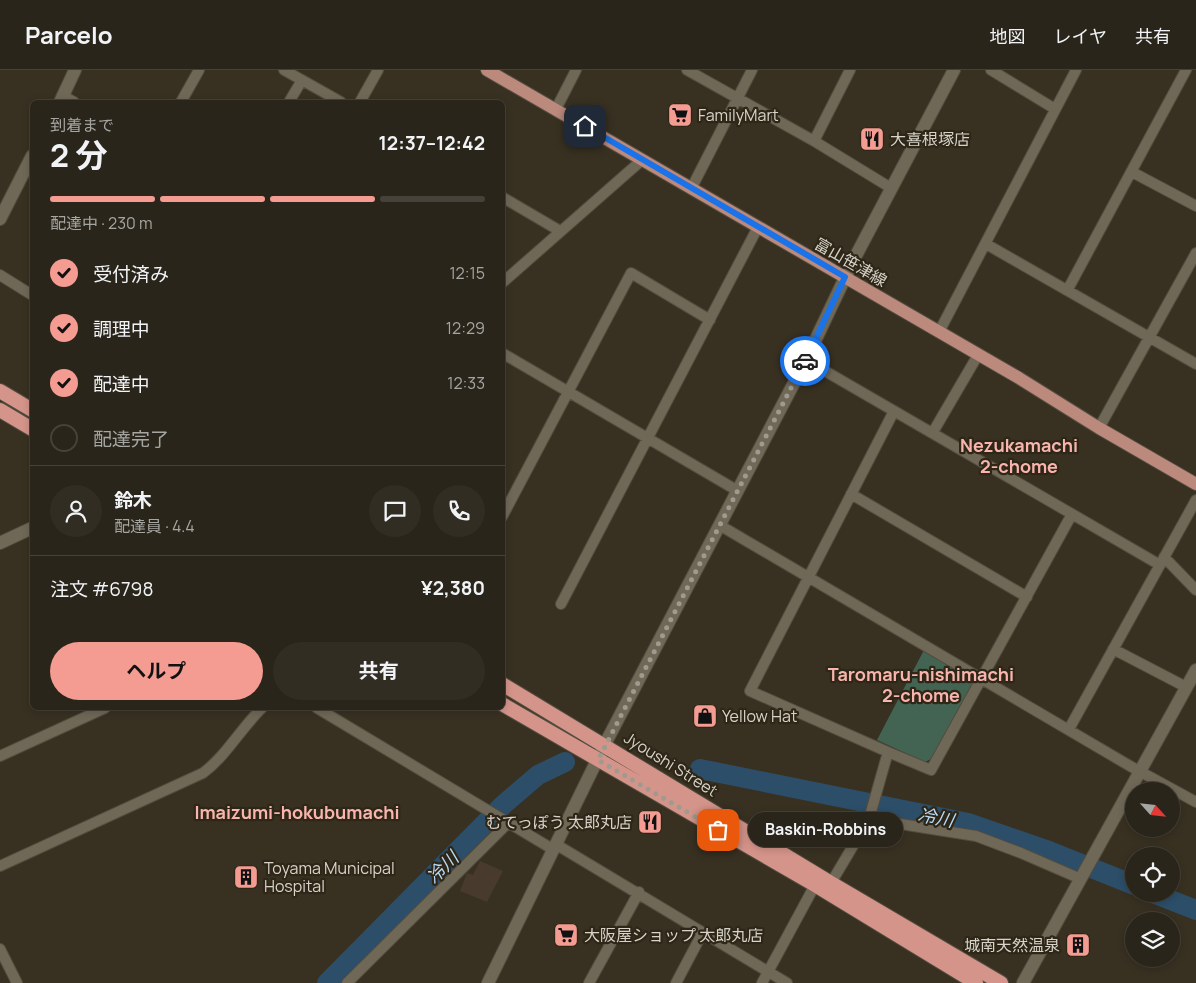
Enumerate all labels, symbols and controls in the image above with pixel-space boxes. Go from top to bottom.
text: Parcelo [25,18,113,51]
text: 地図 [990,24,1026,48]
text: レイヤ [1054,24,1107,48]
text: 共有 [1135,24,1171,48]
supermarket icon: FamilyMart [667,102,693,128]
place label: FamilyMart [698,104,779,126]
pin [564,105,606,147]
icon: home [571,112,599,140]
text: 到着まで [50,114,114,136]
restaurant icon: 大喜根塚店 [859,126,885,152]
place label: 大喜根塚店 [890,128,970,150]
text: 12:37–12:42 [379,130,485,156]
text: 2 分 [50,133,107,177]
text: 配達中 · 230 m [50,212,153,234]
street label: 富山笹津線 [811,232,891,292]
icon: check [50,259,78,287]
text: 受付済み [93,261,169,287]
text: 12:15 [449,262,485,284]
icon: check [50,314,78,342]
text: 調理中 [93,316,150,342]
text: 12:29 [446,317,485,339]
courier [780,336,830,386]
icon: car [791,347,819,375]
icon: check [50,369,78,397]
text: 配達中 [93,371,150,397]
text: 12:33 [447,372,485,394]
text: 配達完了 [93,426,169,452]
district label: Nezukamachi 2-chome [960,433,1078,478]
button: person [50,485,102,537]
button: chat [369,485,421,537]
button: phone [433,485,485,537]
text: 鈴木 [114,487,152,513]
text: 配達員 · 4.4 [114,515,195,537]
text: ¥2,380 [421,575,485,601]
text: 注文 #6798 [50,576,153,602]
button: ヘルプ [50,642,263,700]
button: 共有 [273,642,485,700]
district label: Taromaru-nishimachi 2-chome [828,662,1014,707]
shop icon: Yellow Hat [692,703,718,729]
place label: Yellow Hat [722,705,797,727]
street label: Jyoushi Street [620,726,722,802]
north arrow [1125,782,1180,838]
map controls [1125,782,1180,967]
district label: Imaizumi-hokubumachi [194,800,400,824]
water label: 冷川 [916,802,958,833]
restaurant icon: むてっぽう 太郎丸店 [637,809,663,835]
pin [697,809,739,851]
place label: むてっぽう 太郎丸店 [486,811,632,833]
callout: Baskin-Robbins [748,812,903,848]
icon: bag [704,816,732,844]
text: Baskin-Robbins [765,818,886,840]
water label: 冷川 [421,844,465,888]
button: locate [1125,847,1180,902]
place label: Toyama Municipal Hospital [264,857,395,897]
building icon: Toyama Municipal Hospital [233,864,259,890]
button: layers [1125,912,1180,967]
supermarket icon: 大阪屋ショップ 太郎丸店 [553,922,579,948]
place label: 大阪屋ショップ 太郎丸店 [584,924,763,946]
building icon: 城南天然温泉 [1065,932,1091,958]
place label: 城南天然温泉 [964,934,1060,956]

